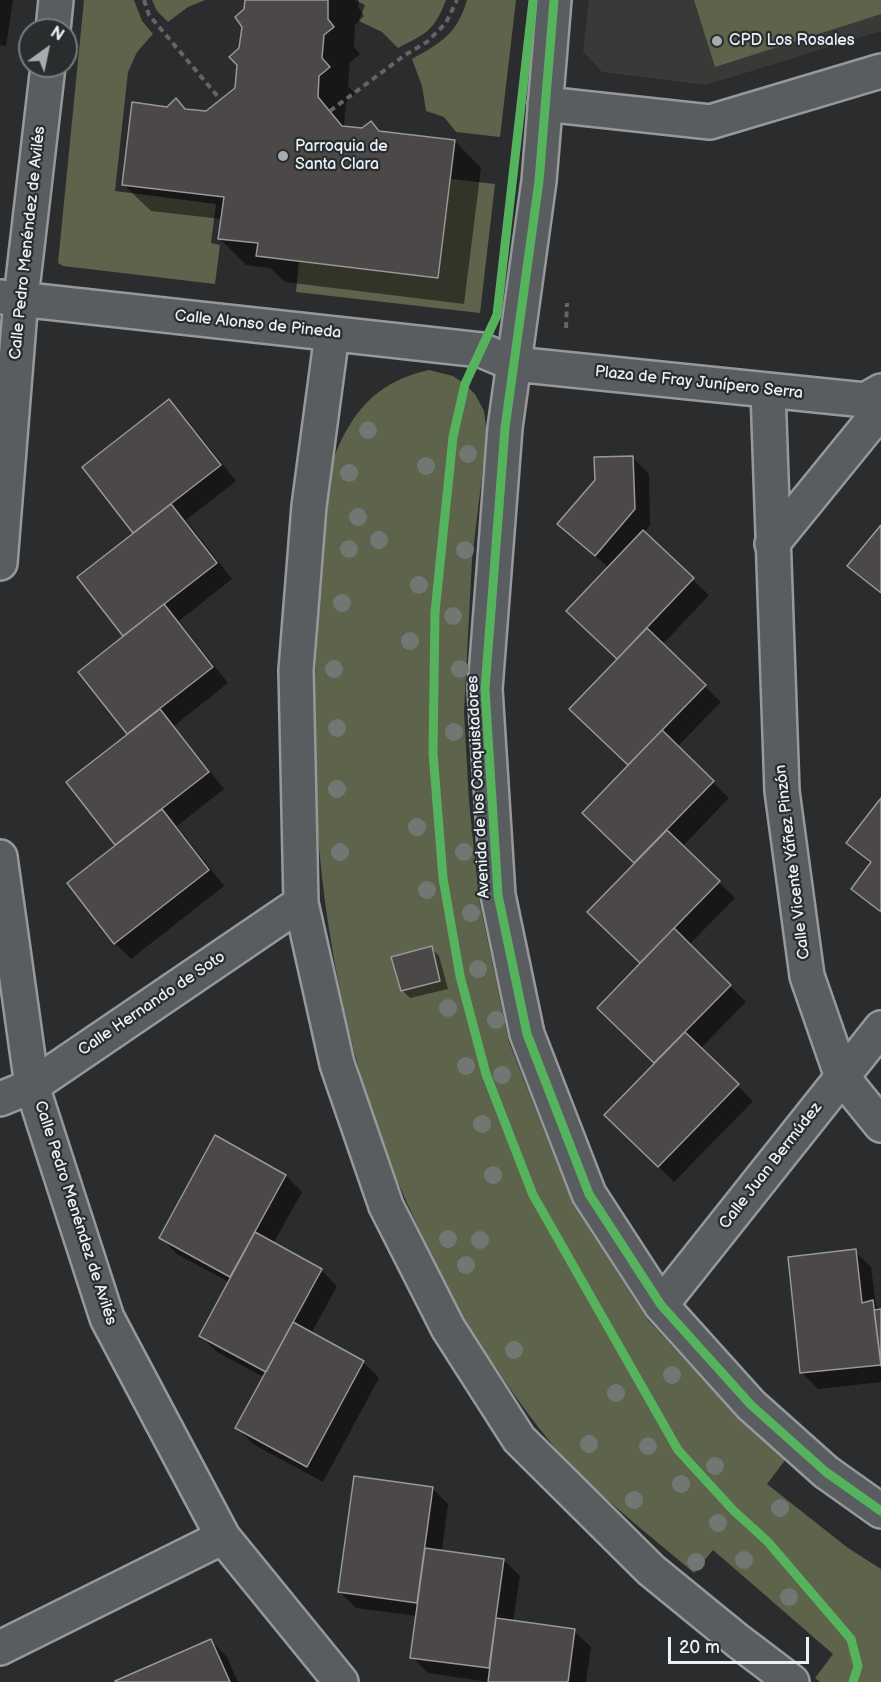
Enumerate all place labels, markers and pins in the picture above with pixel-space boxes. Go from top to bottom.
place label: CPD Los Rosales [729,31,855,51]
marker: CPD Los Rosales [710,34,724,48]
place label: Parroquia de Santa Clara [295,137,388,175]
marker: Parroquia de Santa Clara [276,149,290,163]

